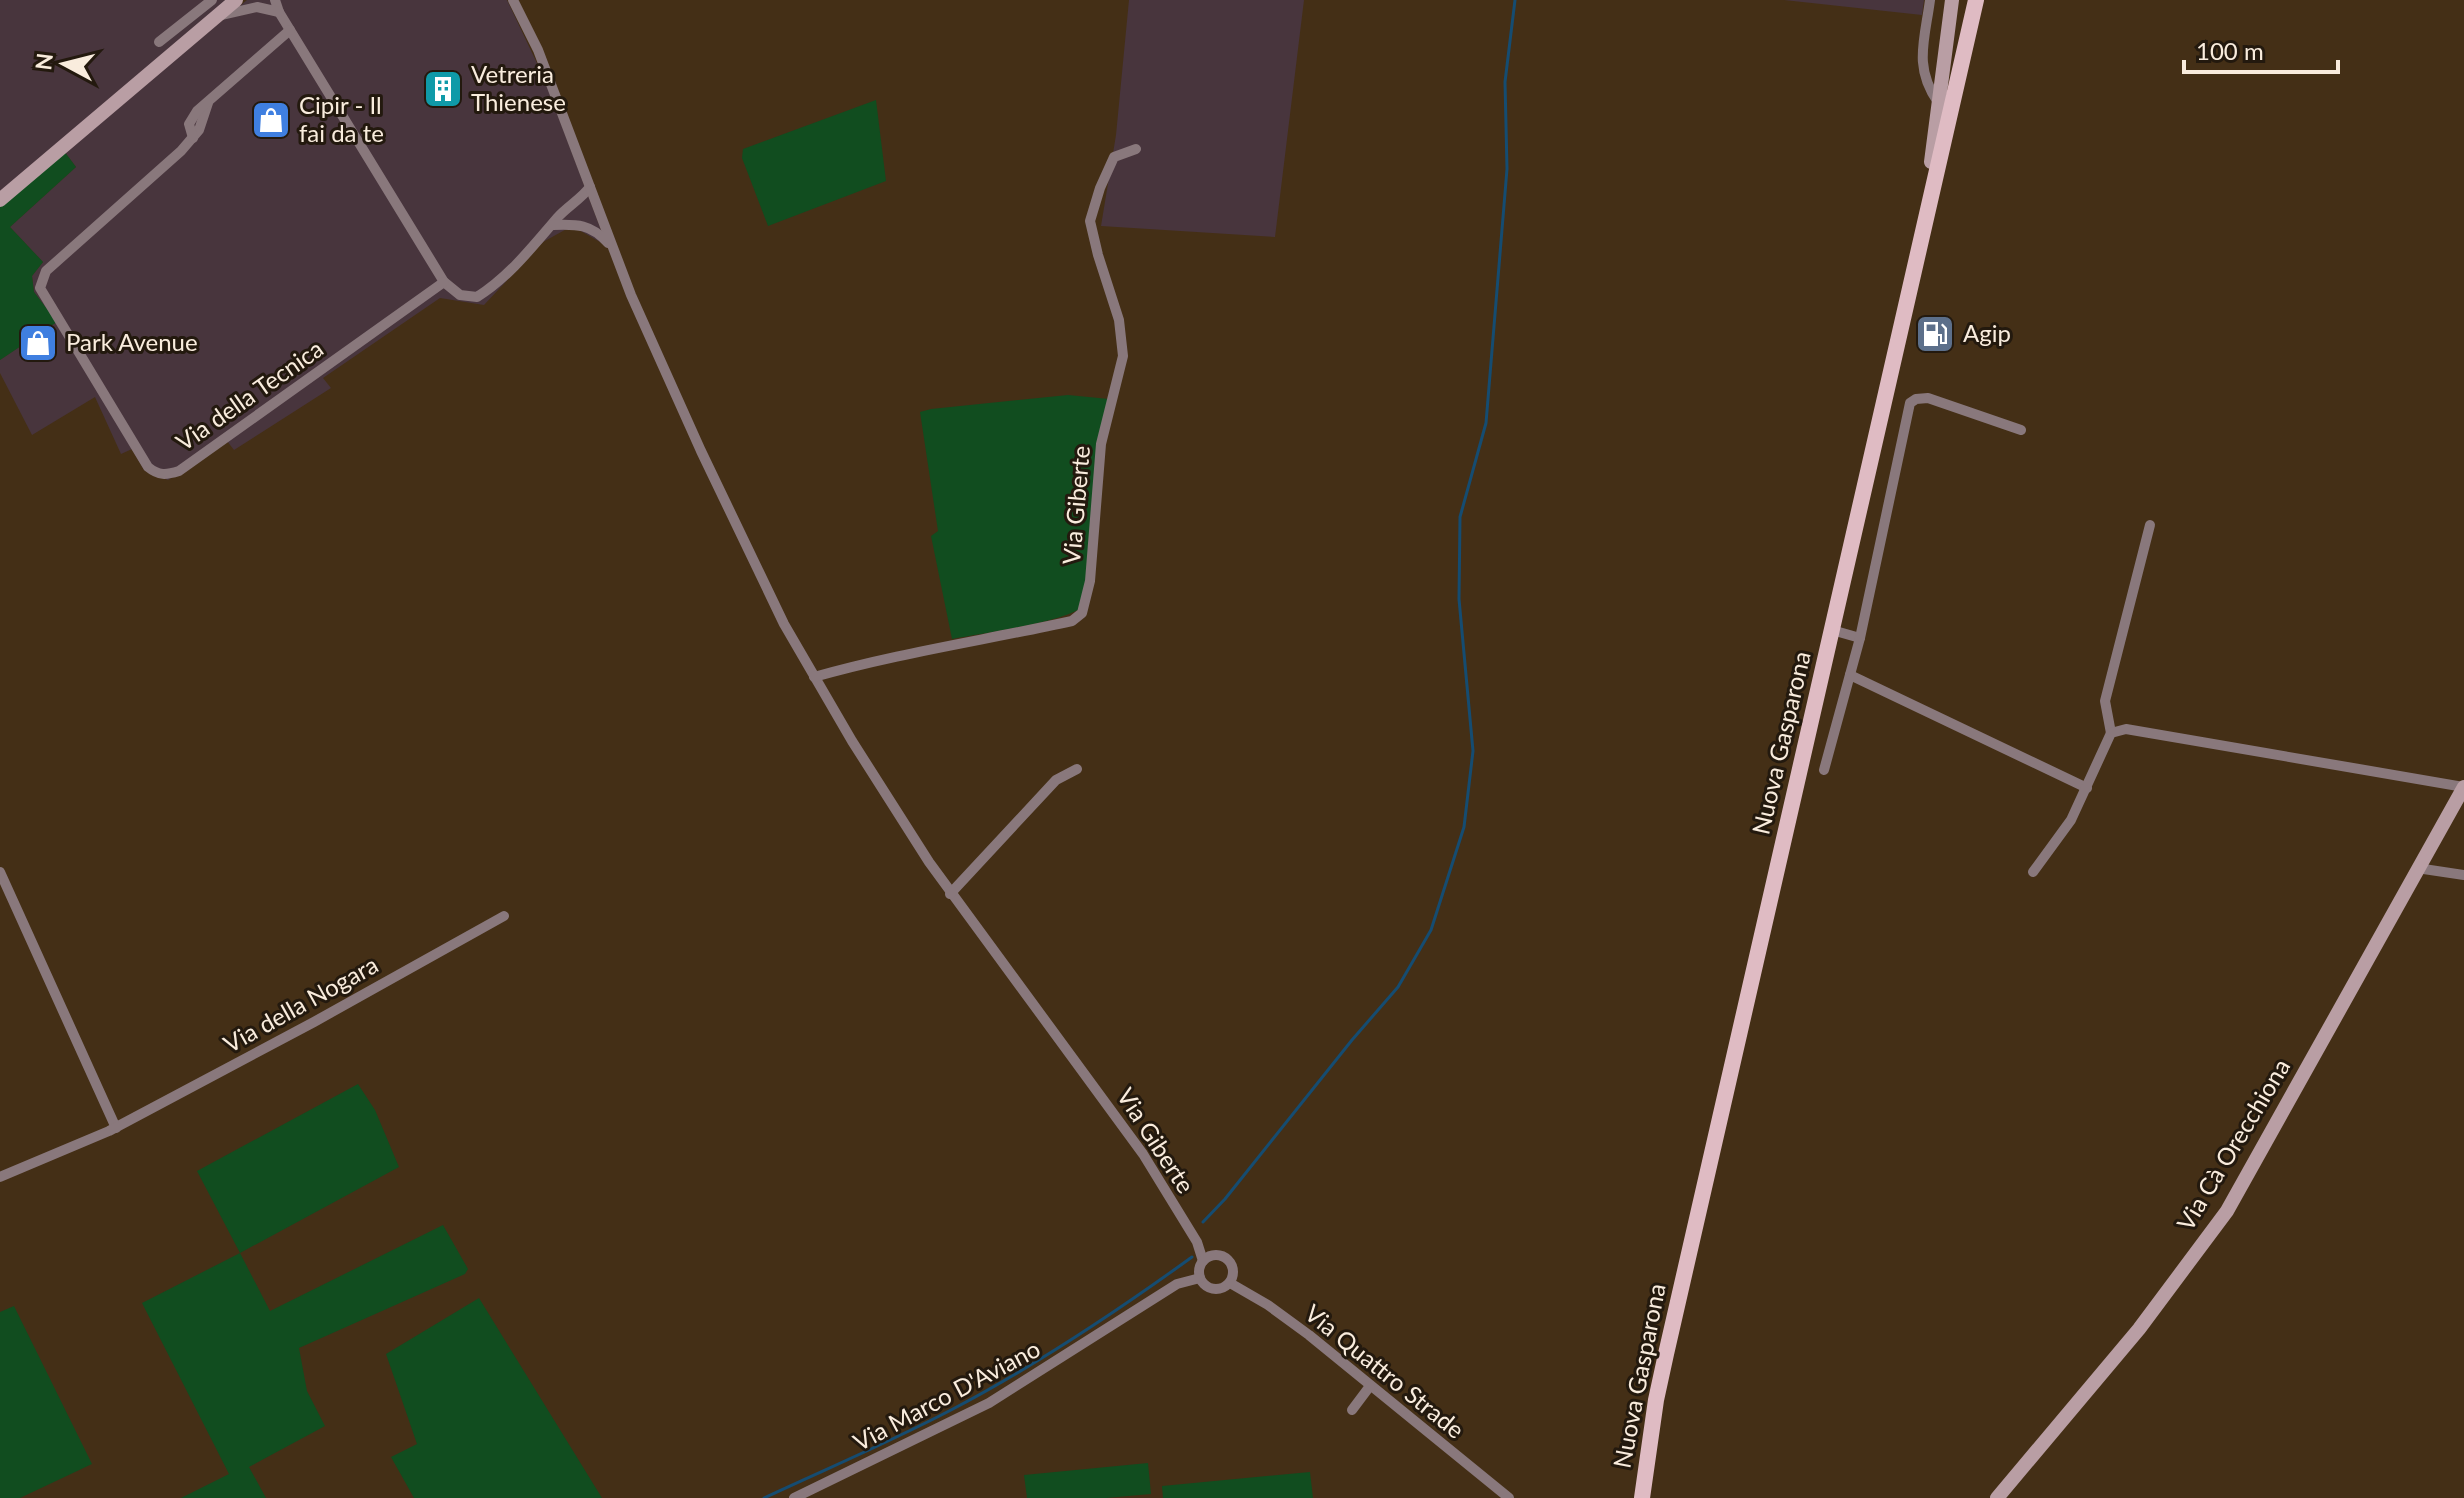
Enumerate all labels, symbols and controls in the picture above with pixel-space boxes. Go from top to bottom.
north arrow [24,24,104,104]
scale bar [2184,24,2338,74]
text: 100 m [2196,36,2264,65]
text: N [29,51,58,72]
place label: Vetreria Thienese [471,59,566,116]
building icon: Vetreria Thienese [422,68,464,110]
place label: Cipir - Il fai da te [299,90,384,147]
shop icon: Cipir - Il fai da te [250,99,292,141]
fuel station icon: Agip [1914,313,1956,355]
place label: Agip [1963,318,2011,347]
shop icon: Park Avenue [17,322,59,364]
place label: Park Avenue [66,327,198,356]
street label: Via della Tecnica [170,333,328,456]
street label: Via Giberte [1056,444,1095,566]
street label: Nuova Gasparona [1745,648,1816,837]
street label: Via della Nogara [218,949,383,1058]
street label: Via Cà Orecchiona [2170,1053,2295,1235]
street label: Via Giberte [1112,1082,1201,1198]
street label: Nuova Gasparona [1606,1281,1671,1470]
street label: Via Quattro Strade [1300,1298,1470,1444]
street label: Via Marco D'Aviano [848,1333,1045,1456]

